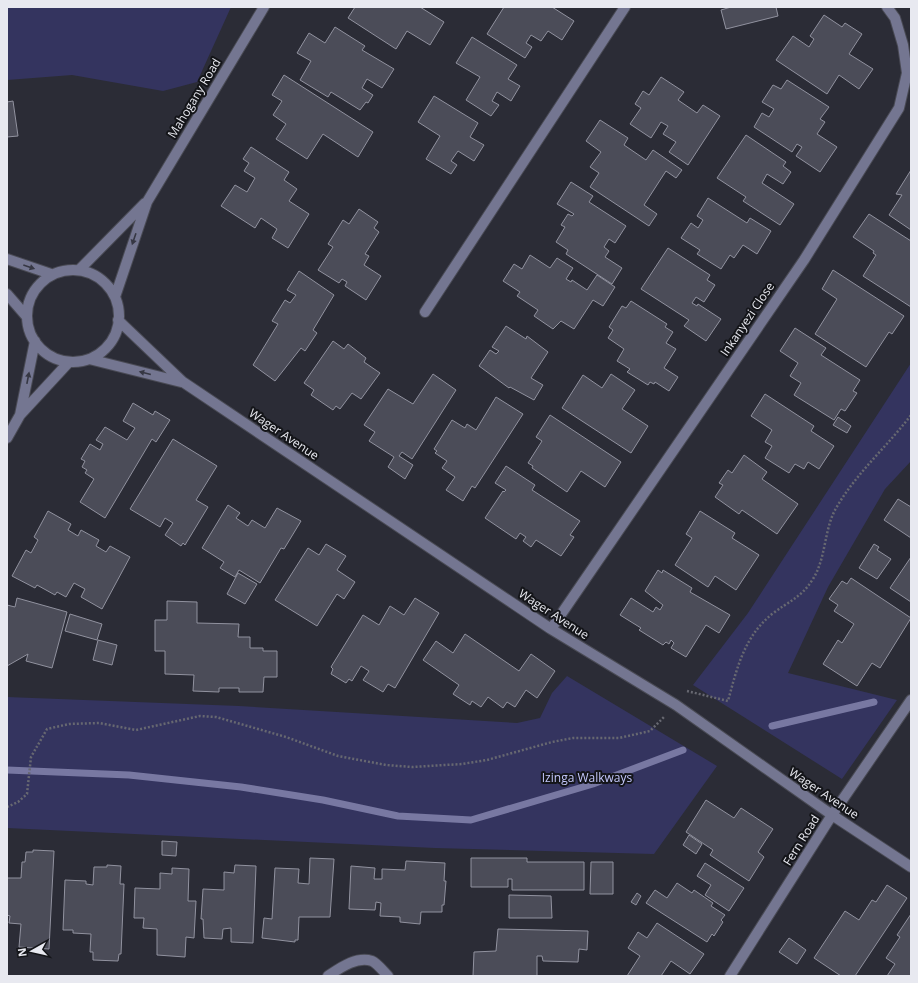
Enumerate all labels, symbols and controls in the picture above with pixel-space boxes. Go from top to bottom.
street label: Mahogany Road [163,55,225,141]
one-way arrow [131,233,137,245]
one-way arrow [24,264,36,270]
street label: Inkanyezi Close [716,278,778,359]
one-way arrow [139,369,151,375]
one-way arrow [25,372,31,384]
street label: Wager Avenue [246,404,322,464]
street label: Wager Avenue [515,585,593,643]
street label: Wager Avenue [786,763,862,823]
park label: Izinga Walkways [542,769,633,786]
street label: Fern Road [779,811,823,869]
north arrow [12,931,52,971]
text: N [14,947,30,958]

